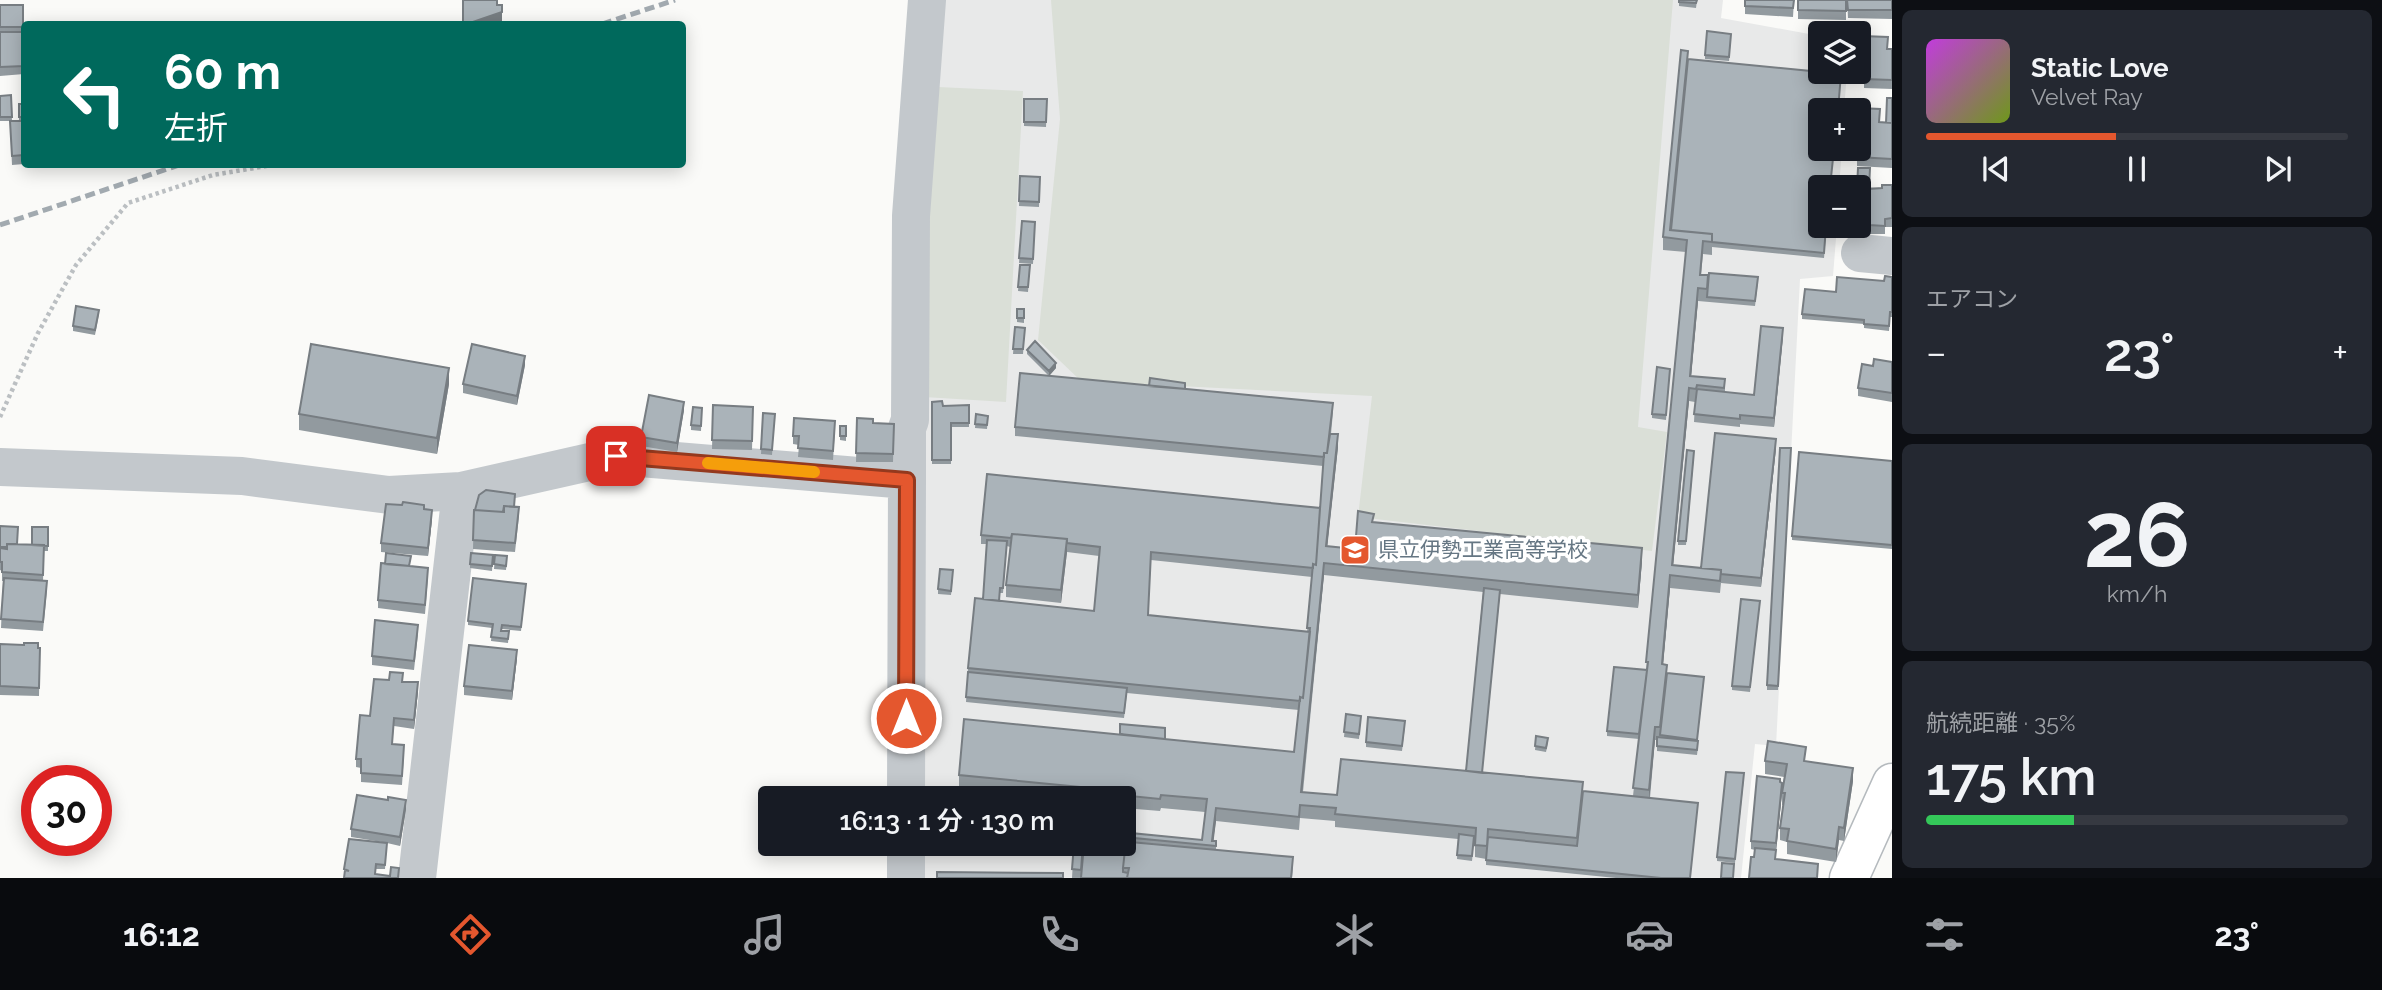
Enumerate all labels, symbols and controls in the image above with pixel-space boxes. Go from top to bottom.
map controls [1808,21,1871,238]
button: layers [1808,21,1871,84]
text: 60 m [164,43,281,100]
icon: left [49,49,140,140]
text: Static Love [2031,53,2169,83]
text: Velvet Ray [2031,83,2143,110]
button: + [1808,98,1871,161]
text: 左折 [164,109,228,146]
icon: previous [1977,150,2015,188]
icon: pause [2118,150,2156,188]
icon: next [2259,150,2297,188]
button: − [1808,175,1871,238]
text: エアコン [1926,285,2018,312]
text: 23° [2104,322,2175,383]
text: − [1926,330,1946,375]
text: + [2332,330,2348,375]
pin [586,426,646,486]
icon: arrive [597,437,635,475]
text: 26 [2084,481,2190,588]
school or university icon: 県立伊勢工業高等学校 [1338,533,1372,567]
place label: 県立伊勢工業高等学校 [1378,537,1588,562]
text: km/h [2107,580,2167,607]
position arrow [869,681,943,755]
text: 航続距離 · 35% [1926,709,2075,736]
text: 175 km [1926,746,2096,807]
speed limit sign: 30 [21,765,112,856]
text: 16:13 · 1 分 · 130 m [840,806,1054,836]
icon: directions [446,910,495,959]
icon: music [740,910,789,959]
icon: phone [1035,910,1084,959]
icon: climate [1330,910,1379,959]
icon: car [1625,910,1674,959]
icon: filters [1920,910,1969,959]
text: 16:12 [123,916,200,953]
text: 23° [2214,916,2259,953]

